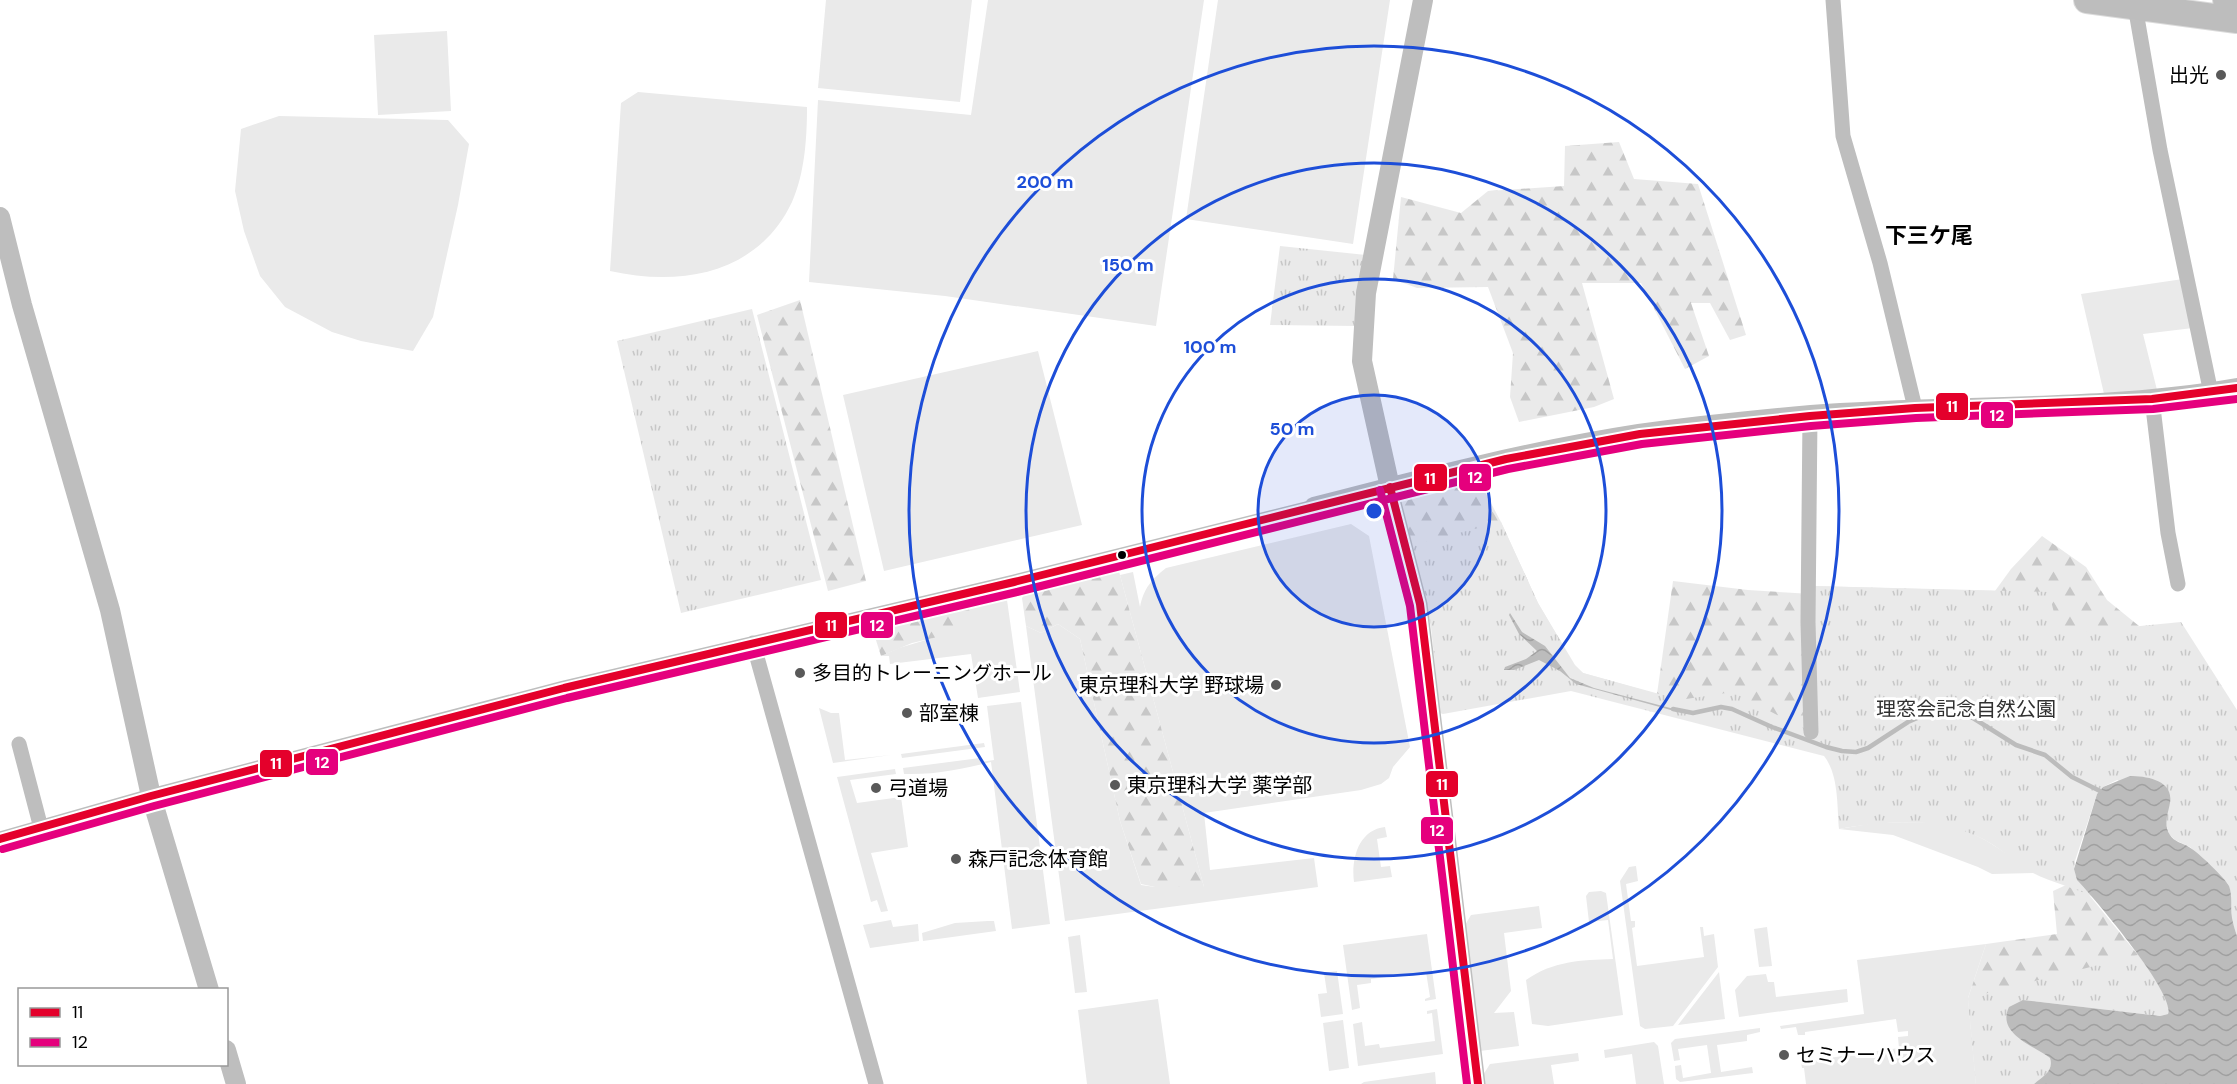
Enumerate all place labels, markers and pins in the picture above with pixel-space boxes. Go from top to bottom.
place label: 出光 [2169,62,2209,88]
marker: 出光 [2214,68,2228,82]
centre of rings [1364,501,1384,521]
unlabelled marker [1116,549,1128,561]
place label: 多目的トレーニングホール [812,660,1052,686]
marker: 多目的トレーニングホール [793,666,807,680]
place label: 東京理科大学 野球場 [1079,672,1264,698]
marker: 東京理科大学 野球場 [1269,678,1283,692]
place label: 部室棟 [919,700,979,726]
marker: 部室棟 [900,706,914,720]
place label: 東京理科大学 薬学部 [1127,772,1312,798]
place label: 弓道場 [888,775,948,801]
marker: 東京理科大学 薬学部 [1108,778,1122,792]
marker: 弓道場 [869,781,883,795]
place label: 森戸記念体育館 [968,846,1108,872]
marker: 森戸記念体育館 [949,852,963,866]
place label: セミナーハウス [1796,1042,1936,1068]
marker: セミナーハウス [1777,1048,1791,1062]

